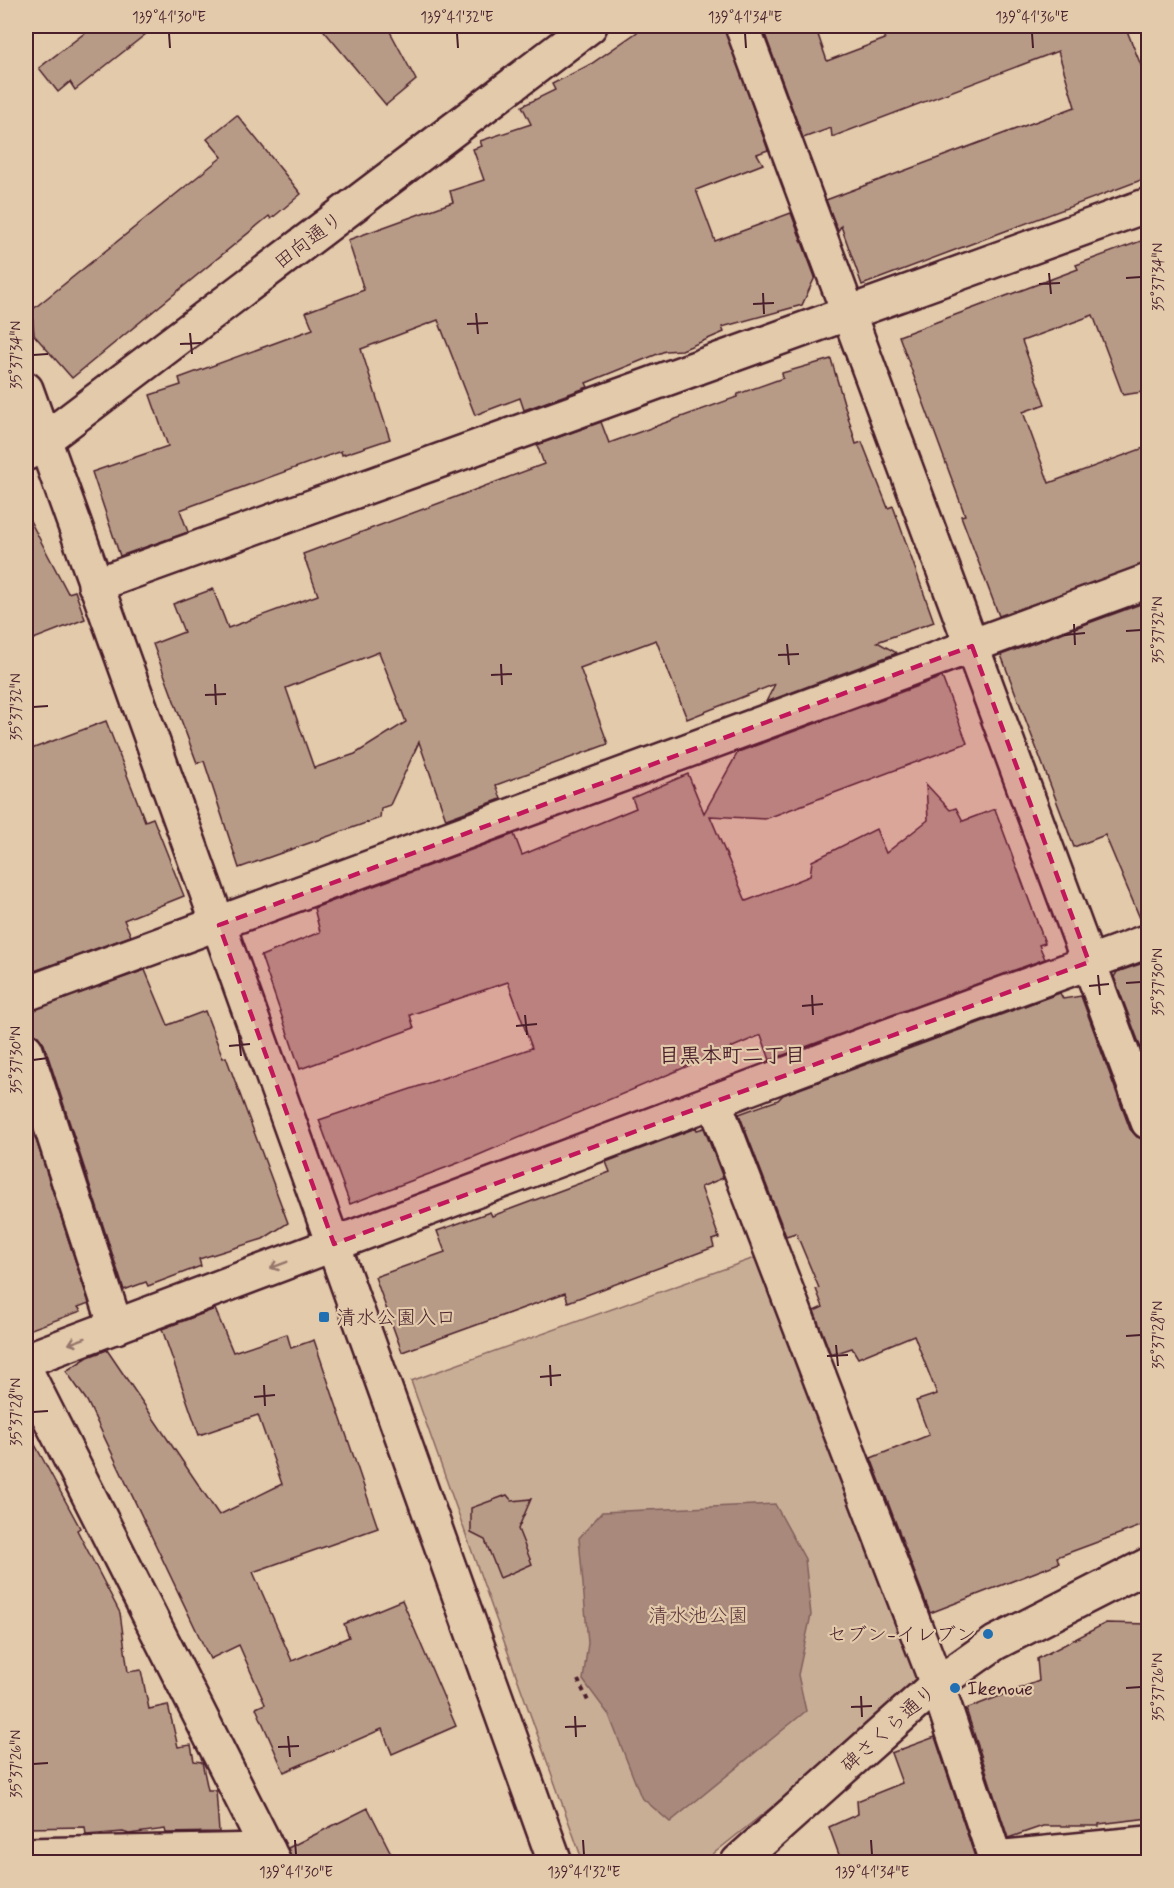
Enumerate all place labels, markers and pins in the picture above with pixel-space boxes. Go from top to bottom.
place label: 清水公園入口 [336,1305,456,1332]
marker: 清水公園入口 [317,1310,331,1324]
place label: セブン-イレブン [827,1622,976,1649]
marker: セブン-イレブン [981,1627,995,1641]
place label: Ikenoue [967,1676,1033,1703]
marker: Ikenoue [948,1681,962,1695]

